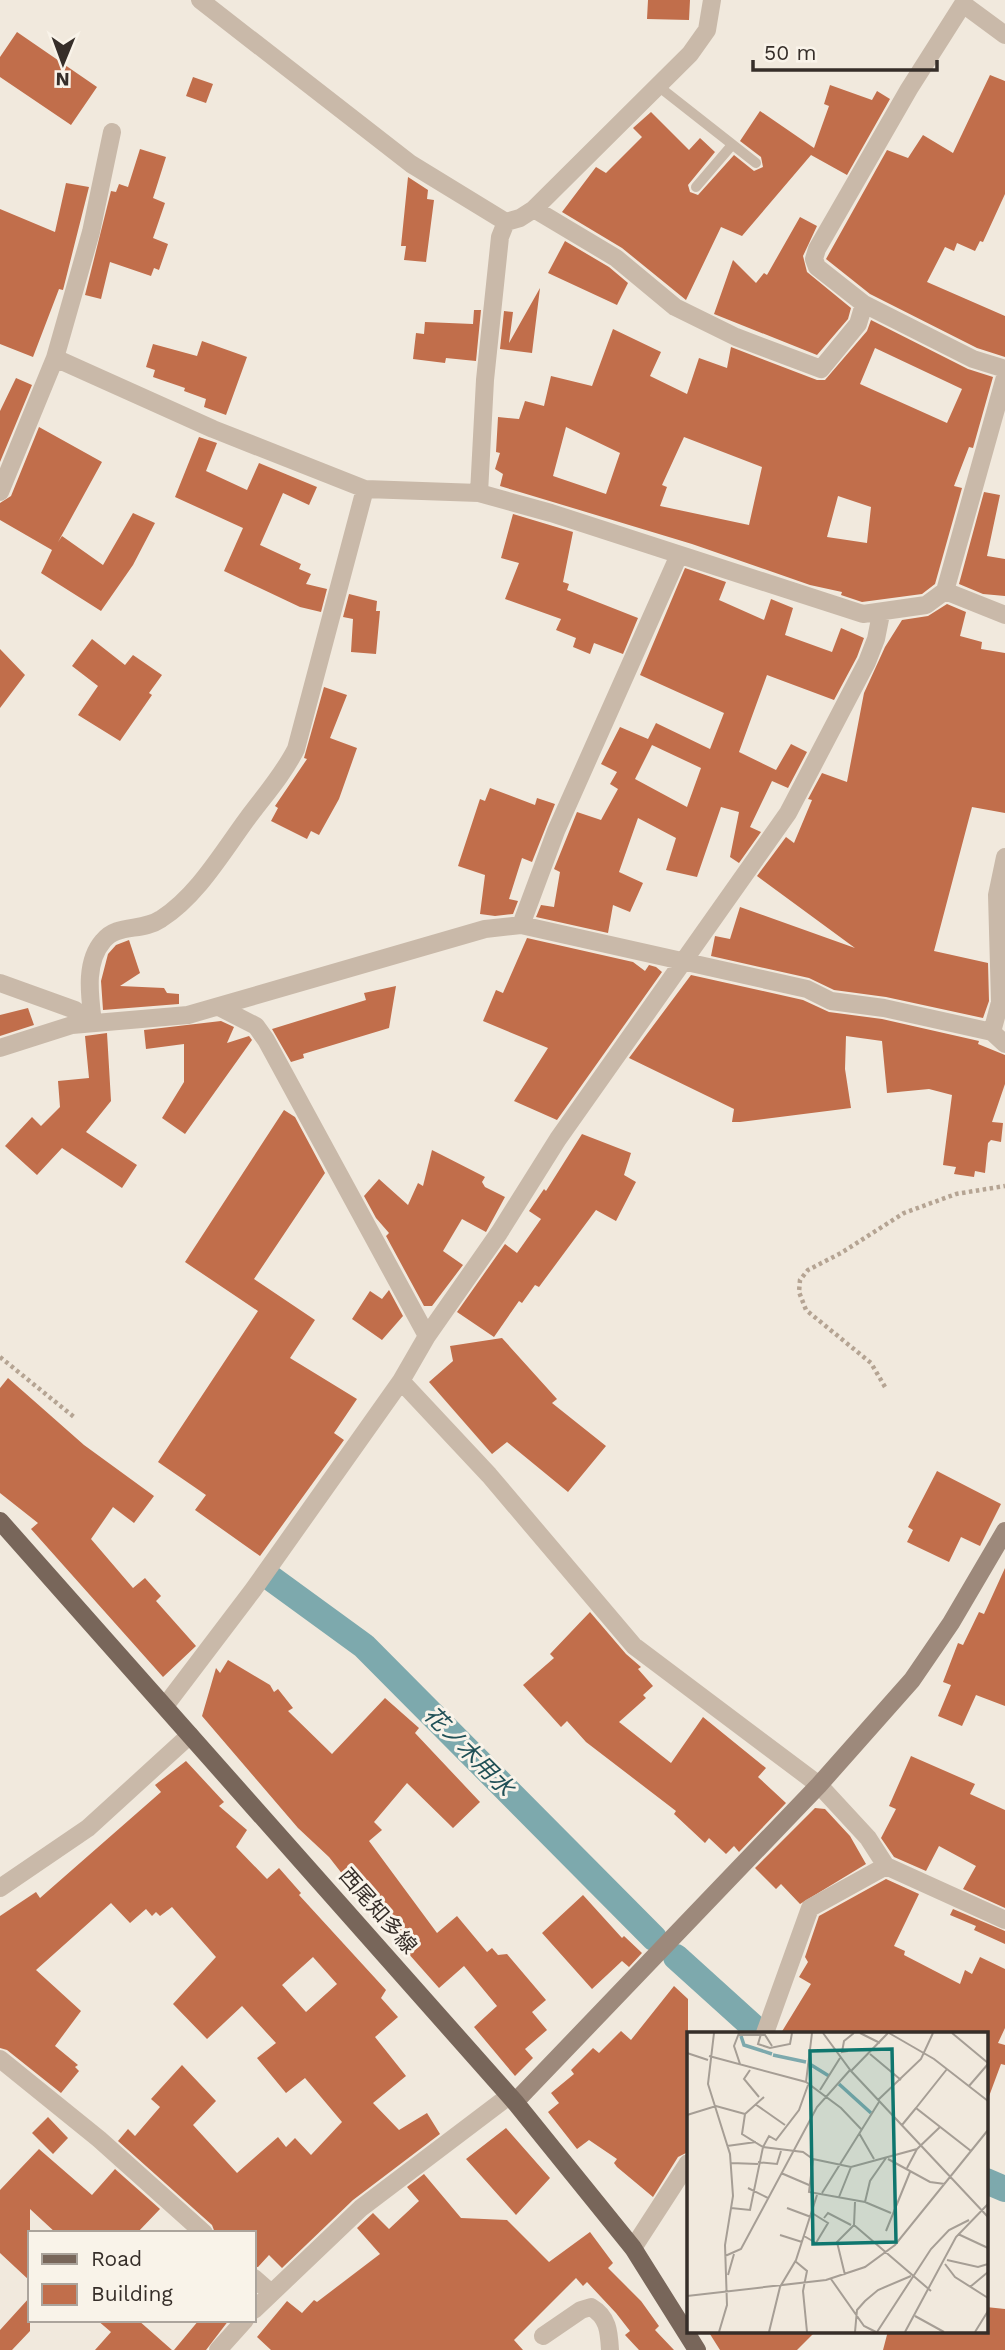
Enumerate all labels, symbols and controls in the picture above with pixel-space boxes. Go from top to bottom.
north arrow [28,28,98,98]
scale bar [753,28,937,72]
text: 50 m [764,40,816,65]
text: N [55,68,70,91]
water label: 花ノ木用水 [418,1701,521,1804]
street label: 西尾知多線 [335,1863,422,1958]
inset map [687,2032,988,2332]
legend [28,2231,256,2322]
text: Road [91,2246,142,2271]
text: Building [91,2281,173,2306]

